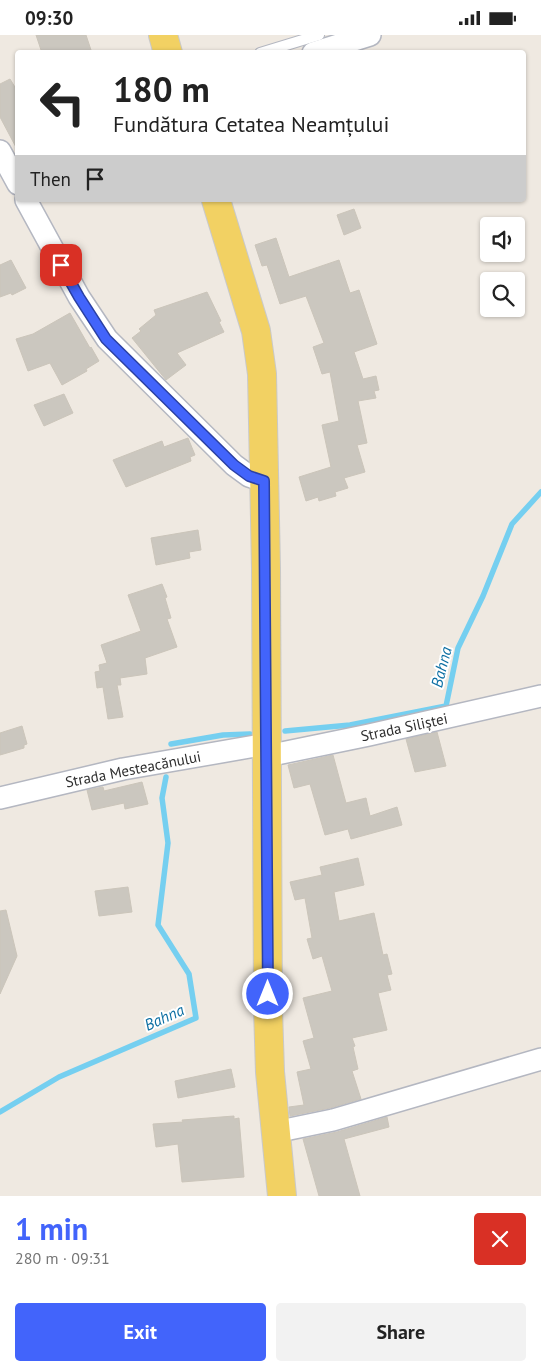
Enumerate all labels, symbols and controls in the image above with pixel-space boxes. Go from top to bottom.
text: 09:30 [25,6,73,30]
text: 180 m [113,66,210,112]
icon: left [30,70,95,135]
text: Fundătura Cetatea Neamțului [113,110,389,138]
icon: arrive [81,165,109,193]
text: Then [30,167,71,191]
map controls [480,217,525,317]
button: sound [480,217,525,262]
pin [40,244,82,286]
icon: arrive [47,251,75,279]
button: search [480,272,525,317]
water label: Bahna [426,644,456,689]
street label: Strada Siliștei [359,709,449,745]
street label: Strada Mesteacănului [64,747,202,791]
position arrow [241,967,293,1019]
water label: Bahna [141,999,187,1035]
text: 1 min [15,1209,88,1248]
button: close [474,1213,526,1265]
text: 280 m · 09:31 [15,1248,110,1268]
button: Exit [15,1303,266,1361]
button: Share [276,1303,526,1361]

